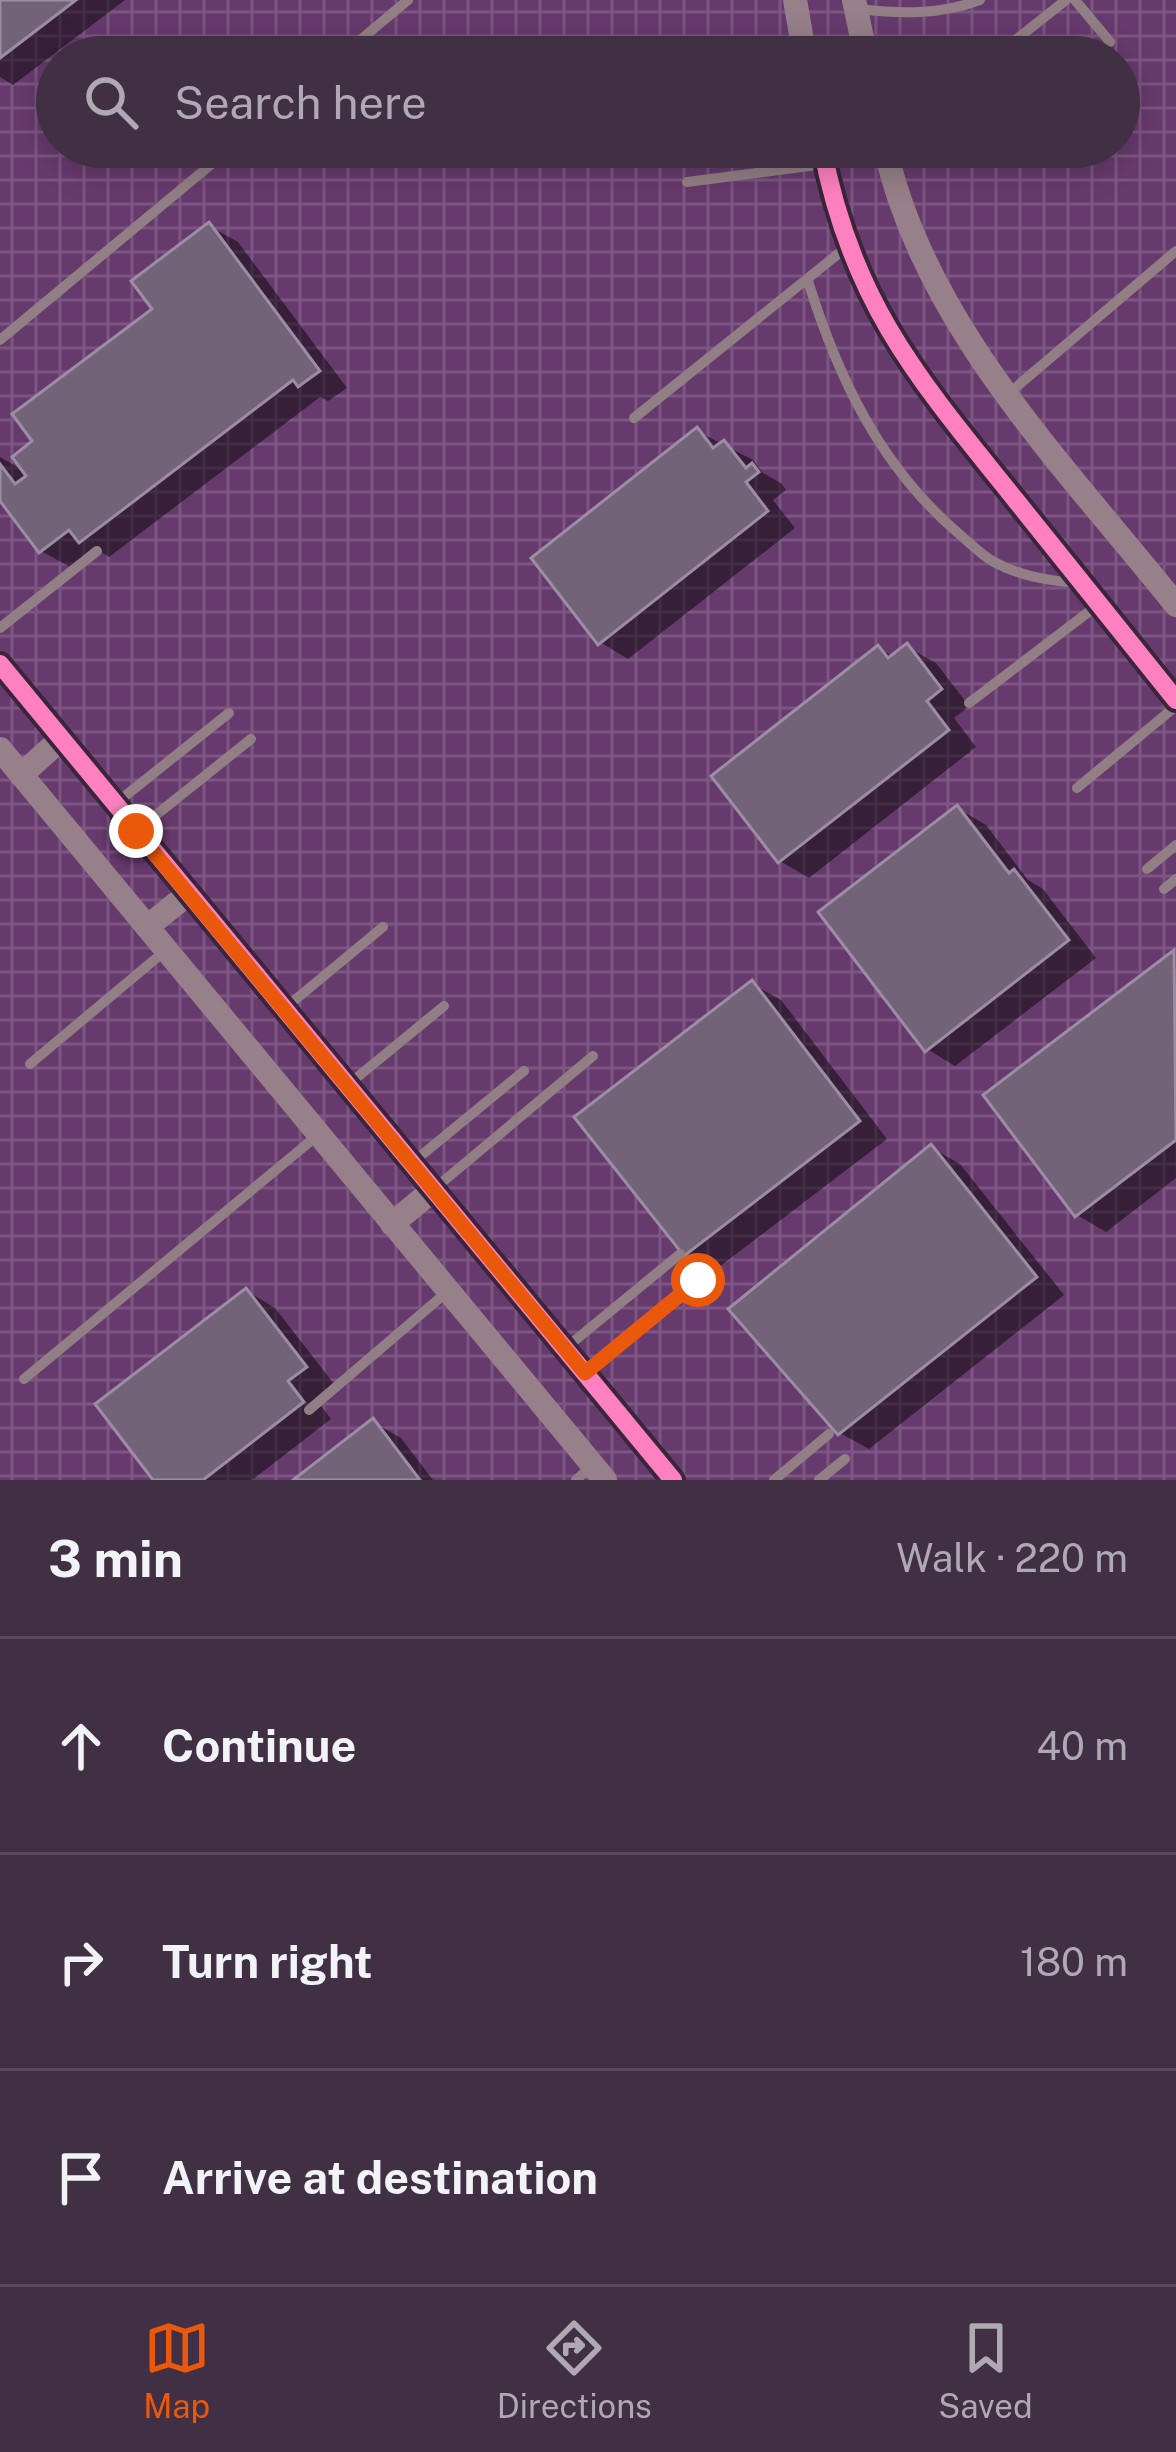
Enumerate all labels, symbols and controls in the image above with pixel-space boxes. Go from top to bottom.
search box [36,36,1140,168]
icon: search [78,69,144,135]
text: Search here [174,76,427,129]
route end [109,804,163,858]
route start [671,1253,725,1307]
text: 3 min [48,1529,183,1588]
text: Walk · 220 m [896,1535,1128,1581]
icon: ahead [48,1713,114,1779]
text: Continue [162,1719,356,1772]
text: 40 m [1036,1723,1128,1769]
icon: right [48,1929,114,1995]
text: Turn right [162,1935,373,1988]
text: 180 m [1020,1939,1128,1985]
icon: arrive [48,2145,114,2211]
text: Arrive at destination [162,2151,598,2204]
tab: Map [143,2315,210,2425]
tab: Directions [497,2315,652,2425]
tab: Saved [938,2315,1033,2425]

